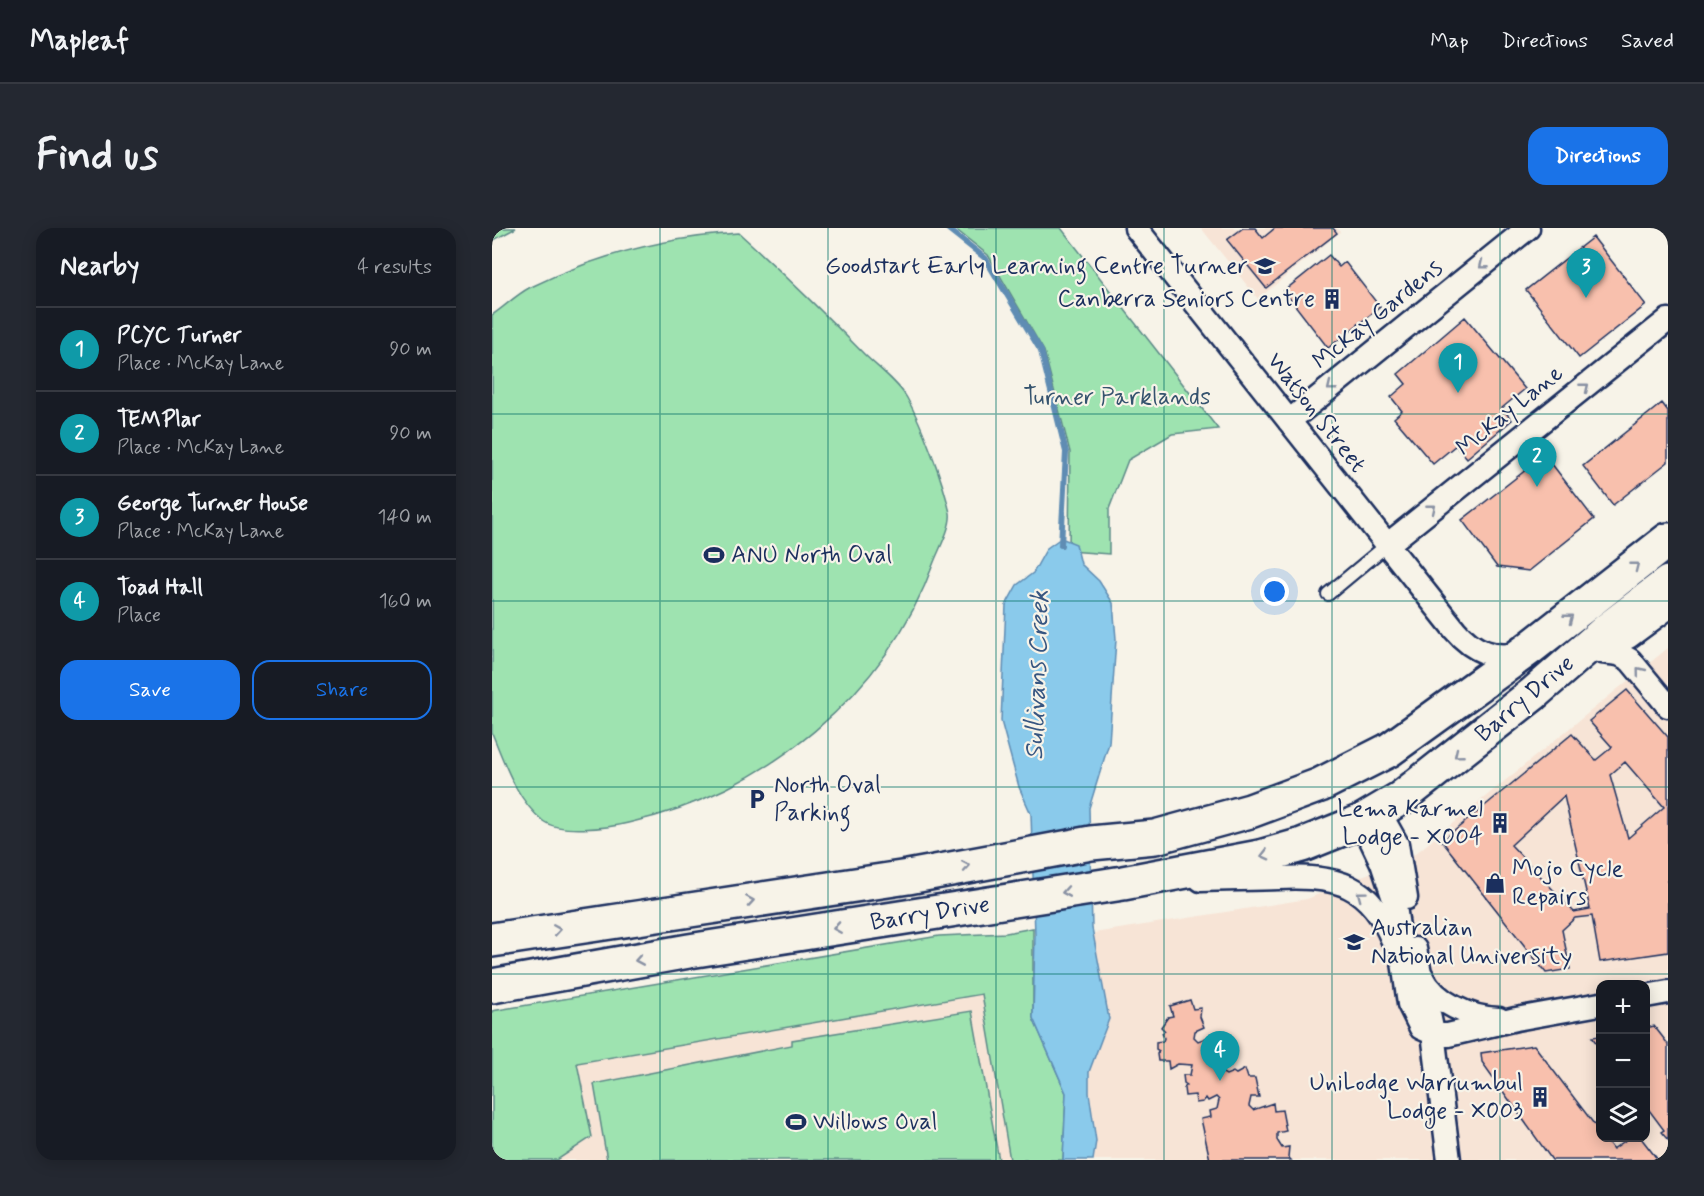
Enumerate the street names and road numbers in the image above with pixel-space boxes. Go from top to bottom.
street label: McKay Gardens [1307,253,1449,377]
street label: Watson Street [1259,347,1373,479]
street label: McKay Lane [1450,358,1570,464]
street label: Barry Drive [1469,648,1581,750]
street label: Barry Drive [868,889,992,939]

